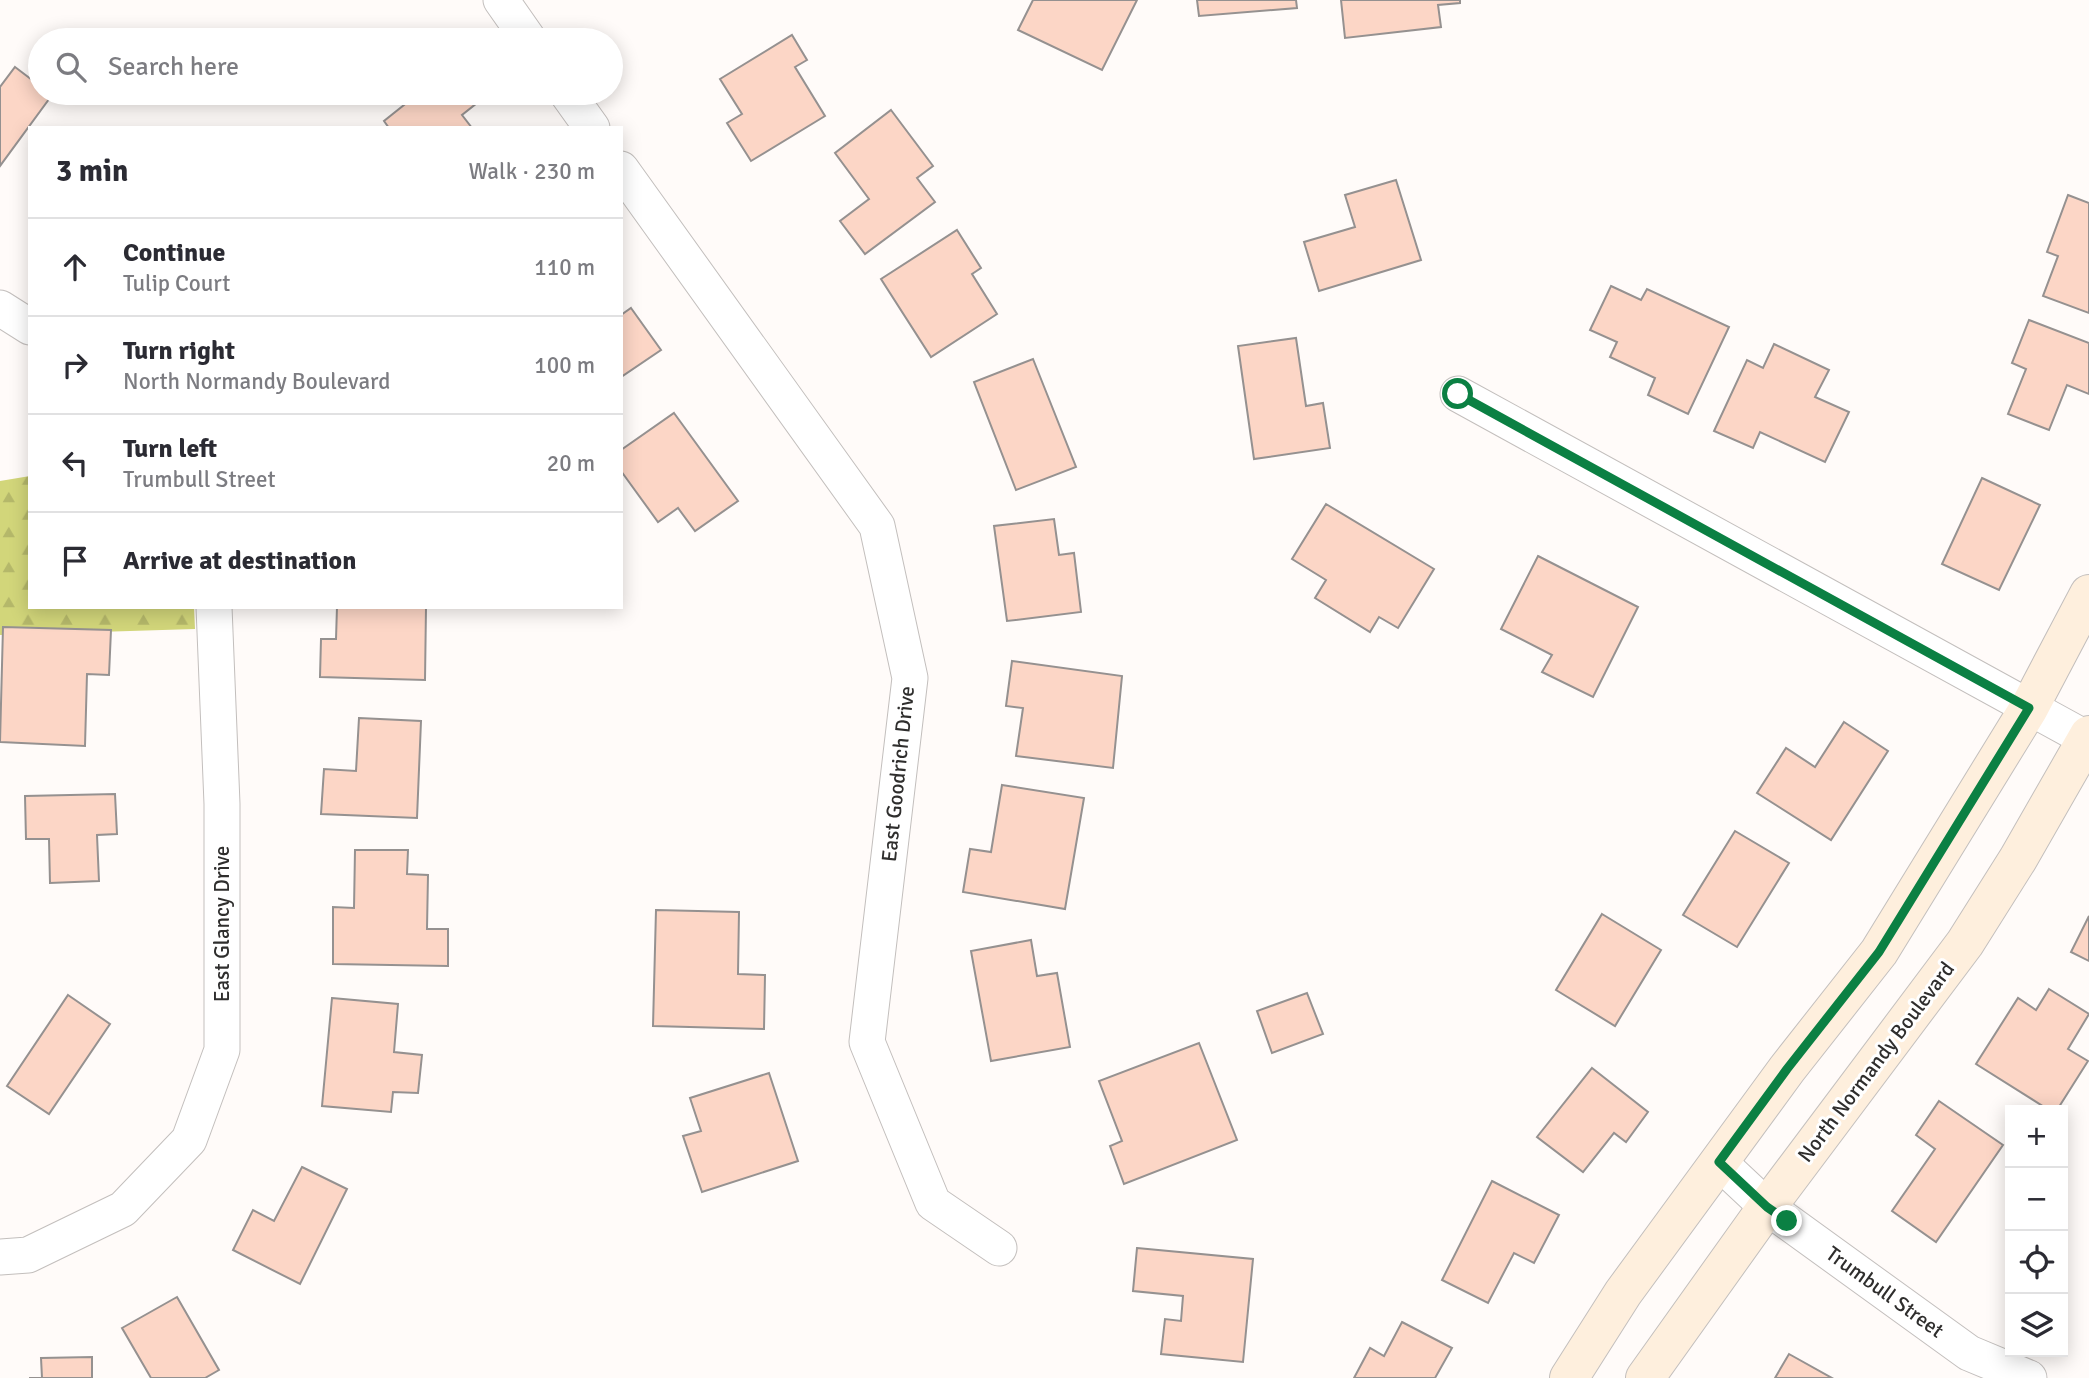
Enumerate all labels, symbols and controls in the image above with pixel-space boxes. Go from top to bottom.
search box [28,28,623,105]
icon: search [52,48,90,86]
text: Search here [108,51,239,83]
text: 3 min [56,153,128,190]
text: Walk · 230 m [469,157,595,186]
text: Continue [123,237,225,269]
icon: ahead [56,248,94,286]
text: 110 m [534,253,595,282]
text: Tulip Court [123,269,230,298]
text: Turn right [123,335,235,367]
icon: right [56,346,94,384]
text: 100 m [534,351,595,380]
text: North Normandy Boulevard [123,367,391,396]
route start [1442,378,1473,409]
text: Turn left [123,433,217,465]
icon: left [56,444,94,482]
text: 20 m [547,449,595,478]
text: Trumbull Street [123,465,276,494]
icon: arrive [56,542,94,580]
text: Arrive at destination [123,545,356,577]
street label: East Goodrich Drive [876,685,920,863]
street label: East Glancy Drive [209,846,235,1002]
street label: North Normandy Boulevard [1792,957,1960,1167]
map controls [2005,1105,2068,1357]
button: + [2005,1105,2068,1168]
button: − [2005,1168,2068,1231]
route end [1771,1205,1802,1236]
button: locate [2005,1231,2068,1294]
street label: Trumbull Street [1821,1241,1949,1343]
button: layers [2005,1294,2068,1357]

